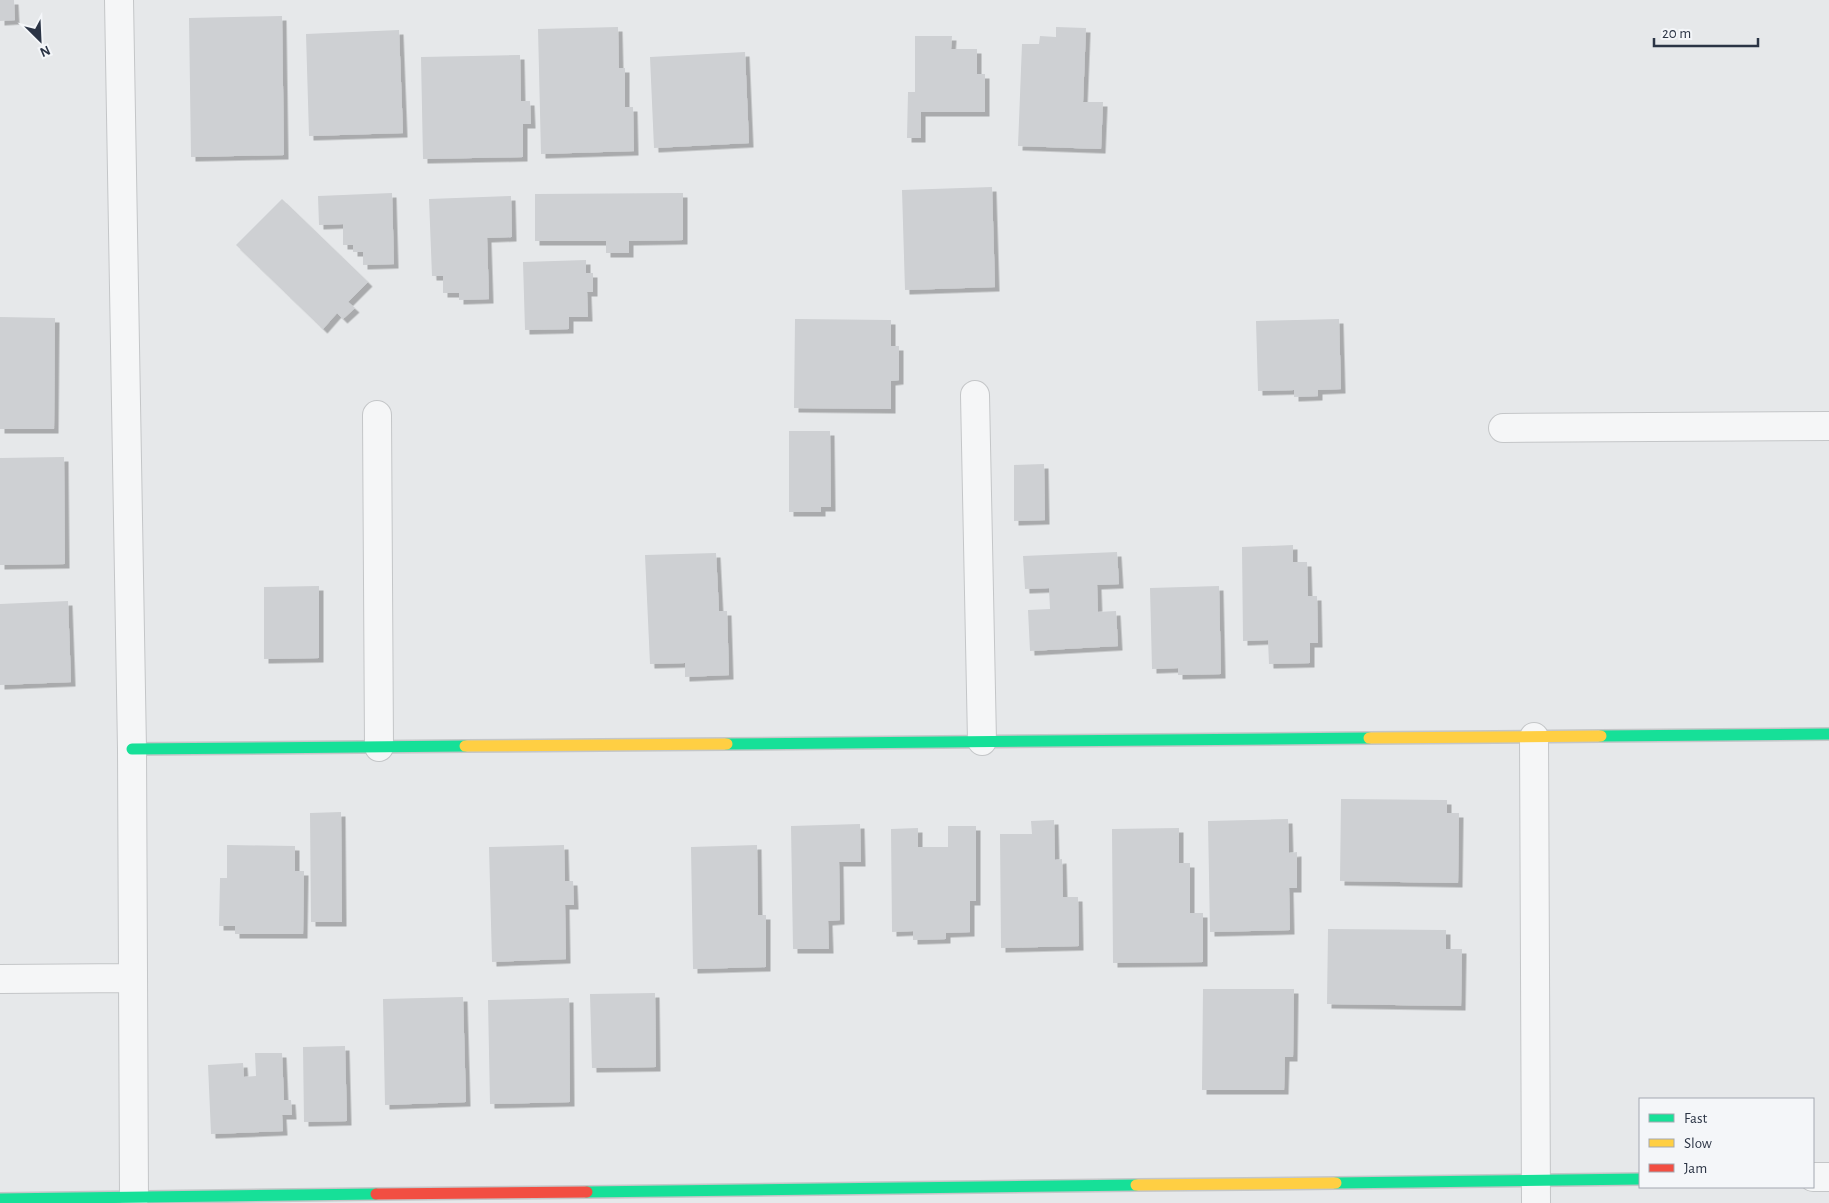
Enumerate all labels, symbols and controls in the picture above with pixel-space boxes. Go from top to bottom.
north arrow [15,15,65,65]
scale bar [1654,15,1758,47]
text: 20 m [1662,26,1691,41]
text: N [38,43,52,59]
legend [1639,1098,1814,1188]
text: Fast [1684,1111,1708,1126]
text: Slow [1684,1136,1712,1151]
text: Jam [1684,1161,1707,1176]

